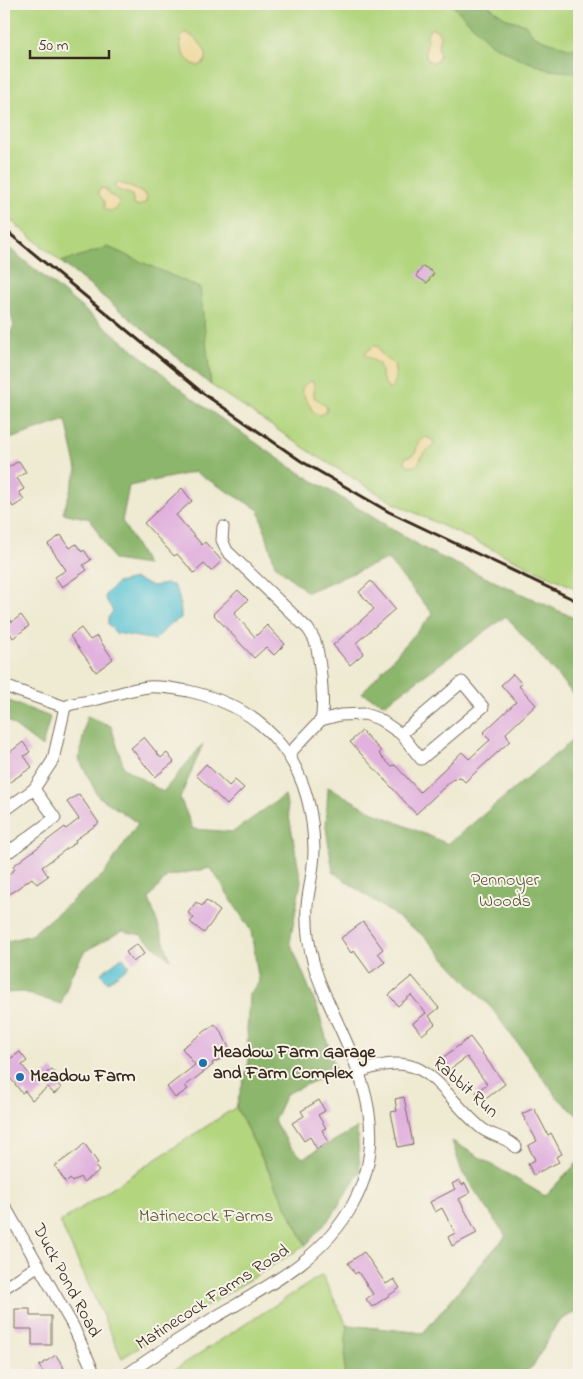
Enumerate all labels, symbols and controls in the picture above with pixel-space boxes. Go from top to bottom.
scale bar [30,28,109,60]
text: 50 m [38,35,69,57]
park label: Pennoyer Woods [471,868,539,915]
place label: Meadow Farm Garage and Farm Complex [213,1040,376,1087]
street label: Rabbit Run [426,1051,504,1125]
marker: Meadow Farm Garage and Farm Complex [197,1057,209,1069]
place label: Meadow Farm [30,1064,135,1090]
marker: Meadow Farm [14,1071,26,1083]
park label: Matinecock Farms [139,1204,273,1230]
street label: Duck Pond Road [25,1219,107,1342]
street label: Matinecock Farms Road [131,1239,295,1357]

